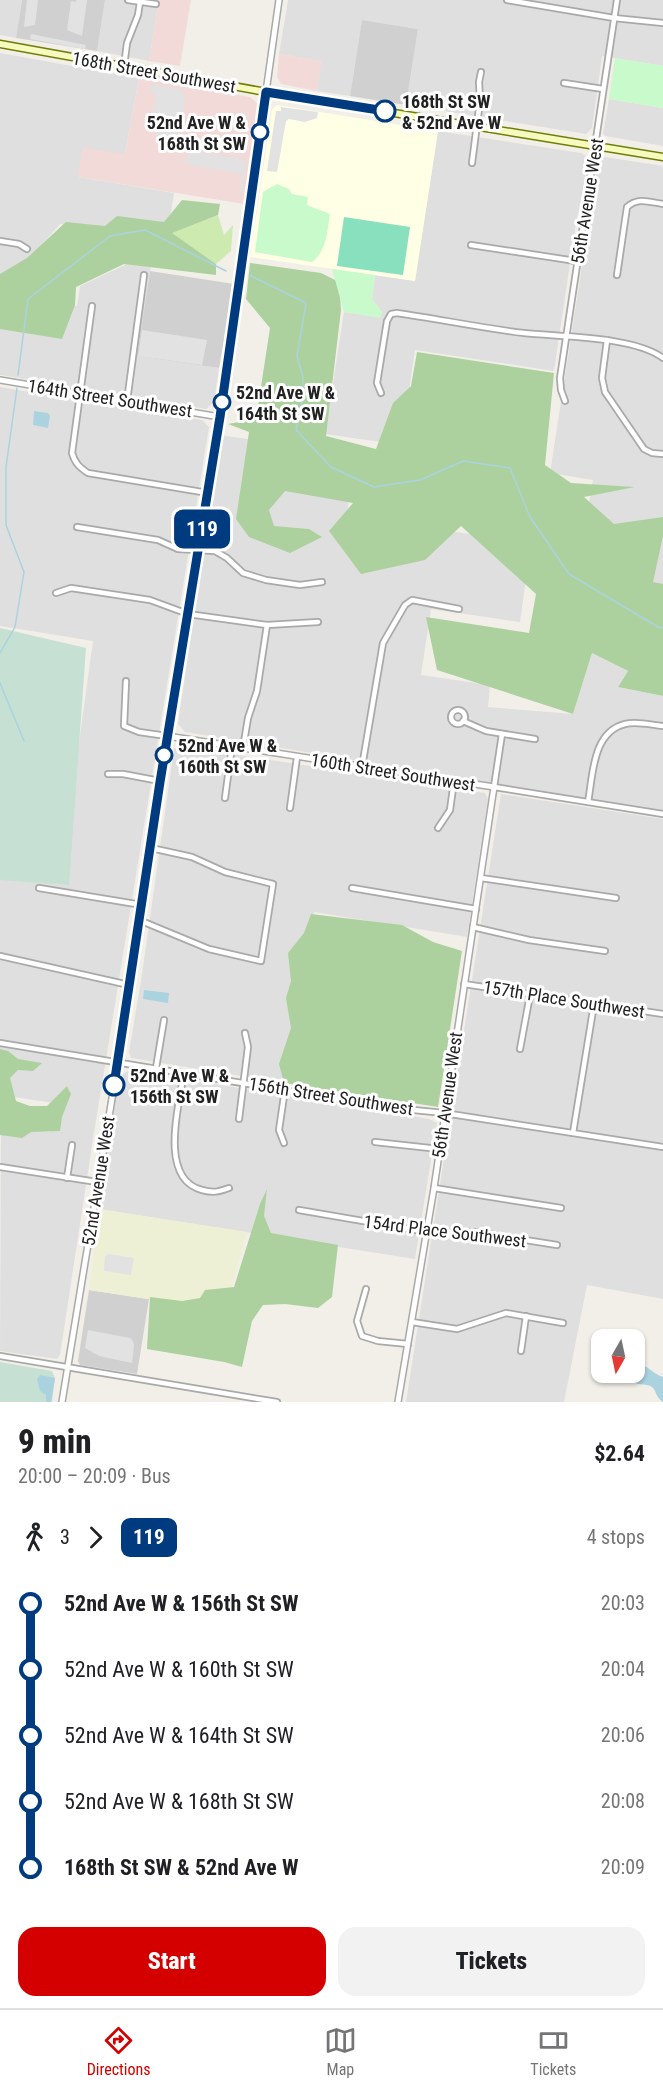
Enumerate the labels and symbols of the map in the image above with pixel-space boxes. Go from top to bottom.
street label: 168th Street Southwest [70,47,238,97]
place label: 168th St SW & 52nd Ave W [402,91,502,133]
marker: 168th St SW & 52nd Ave W [374,100,396,122]
place label: 52nd Ave W & 168th St SW [147,112,247,154]
marker: 52nd Ave W & 168th St SW [251,123,269,141]
street label: 56th Avenue West [567,136,607,266]
street label: 164th Street Southwest [26,375,194,421]
place label: 52nd Ave W & 164th St SW [236,382,336,424]
marker: 52nd Ave W & 164th St SW [213,393,231,411]
line badge: 119 [168,510,236,548]
place label: 52nd Ave W & 160th St SW [178,735,278,777]
marker: 52nd Ave W & 160th St SW [155,746,173,764]
street label: 160th Street Southwest [309,749,477,795]
street label: 157th Place Southwest [482,976,646,1022]
street label: 56th Avenue West [428,1031,466,1159]
place label: 52nd Ave W & 156th St SW [130,1065,230,1107]
street label: 156th Street Southwest [247,1073,415,1119]
marker: 52nd Ave W & 156th St SW [103,1074,125,1096]
street label: 52nd Avenue West [77,1115,119,1247]
street label: 154rd Place Southwest [363,1211,527,1251]
north arrow [591,1329,645,1383]

